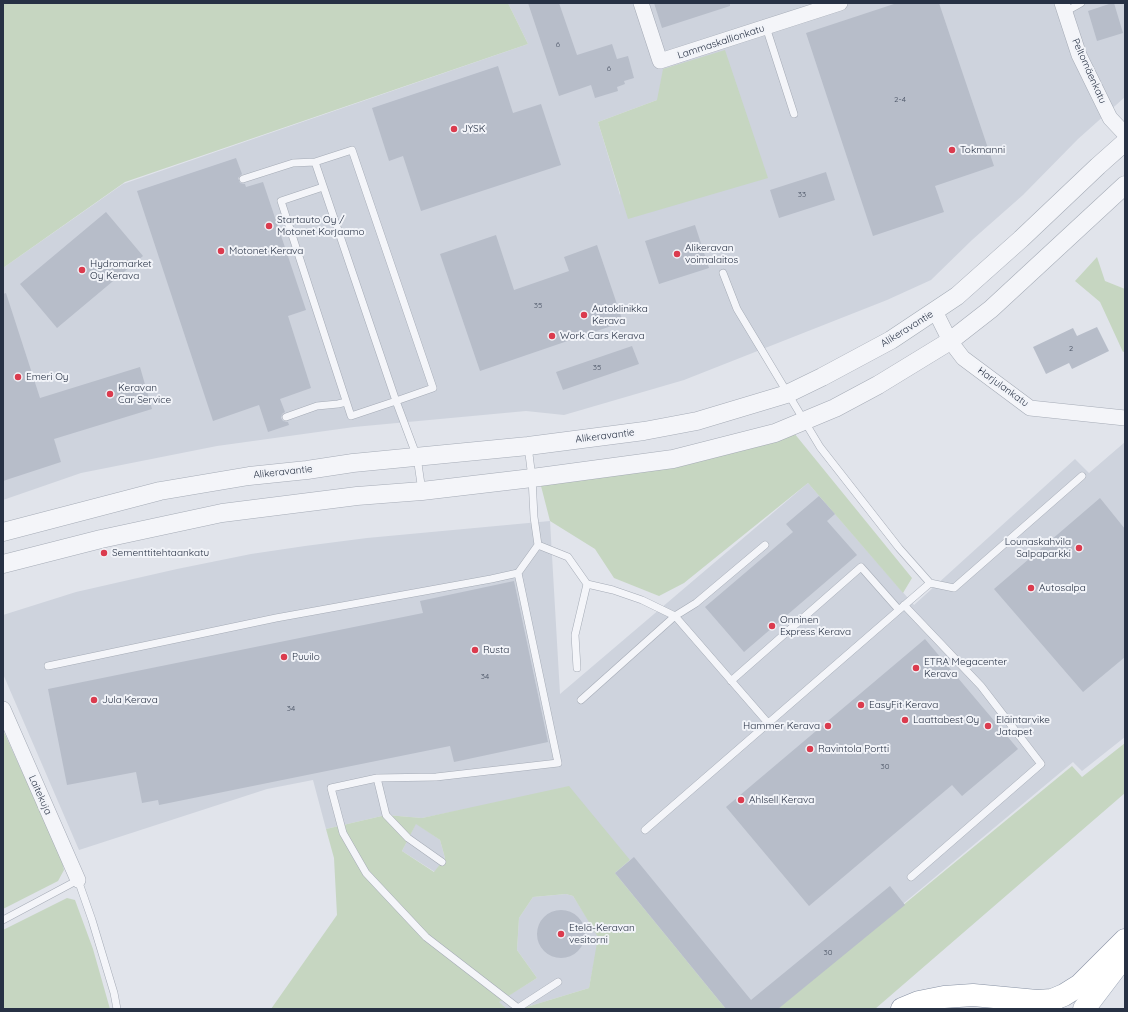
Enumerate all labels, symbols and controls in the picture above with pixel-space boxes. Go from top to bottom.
street label: Lammaskallionkatu [676,22,766,62]
street label: Peltomäenkatu [1069,36,1109,106]
house number: 6 [556,40,560,50]
house number: 6 [607,64,611,74]
house number: 2-4 [894,95,906,105]
place label: JYSK [462,123,485,135]
marker: JYSK [449,124,459,134]
place label: Tokmanni [960,144,1005,156]
marker: Tokmanni [947,145,957,155]
house number: 33 [798,190,806,200]
place label: Startauto Oy / Motonet Korjaamo [277,214,365,238]
marker: Startauto Oy / Motonet Korjaamo [264,221,274,231]
place label: Alikeravan voimalaitos [685,242,738,266]
place label: Motonet Kerava [229,245,303,257]
marker: Motonet Kerava [216,246,226,256]
marker: Alikeravan voimalaitos [672,249,682,259]
place label: Hydromarket Oy Kerava [90,258,152,282]
marker: Hydromarket Oy Kerava [77,265,87,275]
house number: 35 [534,301,542,311]
place label: Autoklinikka Kerava [592,303,648,326]
street label: Alikeravantie [879,308,935,350]
marker: Autoklinikka Kerava [579,310,589,320]
place label: Work Cars Kerava [560,330,645,342]
marker: Work Cars Kerava [547,331,557,341]
house number: 2 [1069,344,1073,354]
house number: 35 [593,363,601,373]
street label: Harjulankatu [975,365,1031,409]
place label: Emeri Oy [26,371,69,383]
marker: Emeri Oy [13,372,23,382]
place label: Keravan Car Service [118,382,171,406]
marker: Keravan Car Service [105,389,115,399]
street label: Alikeravantie [575,426,635,446]
street label: Alikeravantie [253,463,313,481]
place label: Lounaskahvila Salpaparkki [1005,536,1071,560]
marker: Lounaskahvila Salpaparkki [1074,543,1084,553]
place label: Sementtitehtaankatu [112,547,209,559]
marker: Sementtitehtaankatu [99,548,109,558]
place label: Autosalpa [1039,582,1086,594]
marker: Autosalpa [1026,583,1036,593]
place label: Onninen Express Kerava [780,614,851,638]
marker: Onninen Express Kerava [767,621,777,631]
place label: Rusta [483,644,509,656]
marker: Rusta [470,645,480,655]
place label: Puuilo [292,651,320,663]
marker: Puuilo [279,652,289,662]
place label: ETRA Megacenter Kerava [924,656,1007,680]
marker: ETRA Megacenter Kerava [911,663,921,673]
house number: 34 [481,672,489,682]
place label: Jula Kerava [102,694,158,706]
marker: Jula Kerava [89,695,99,705]
place label: EasyFit Kerava [869,699,938,711]
marker: EasyFit Kerava [856,700,866,710]
house number: 34 [287,704,295,714]
place label: Laattabest Oy [913,714,979,726]
place label: Eläintarvike Jatapet [996,714,1050,738]
marker: Laattabest Oy [900,715,910,725]
place label: Hammer Kerava [743,720,820,732]
marker: Hammer Kerava [823,721,833,731]
marker: Eläintarvike Jatapet [983,721,993,731]
place label: Ravintola Portti [818,743,889,755]
marker: Ravintola Portti [805,744,815,754]
house number: 30 [881,762,889,772]
street label: Laitekuja [26,773,54,817]
place label: Ahlsell Kerava [749,794,814,806]
marker: Ahlsell Kerava [736,795,746,805]
place label: Etelä-Keravan vesitorni [569,922,635,946]
marker: Etelä-Keravan vesitorni [556,929,566,939]
house number: 30 [824,948,832,958]

